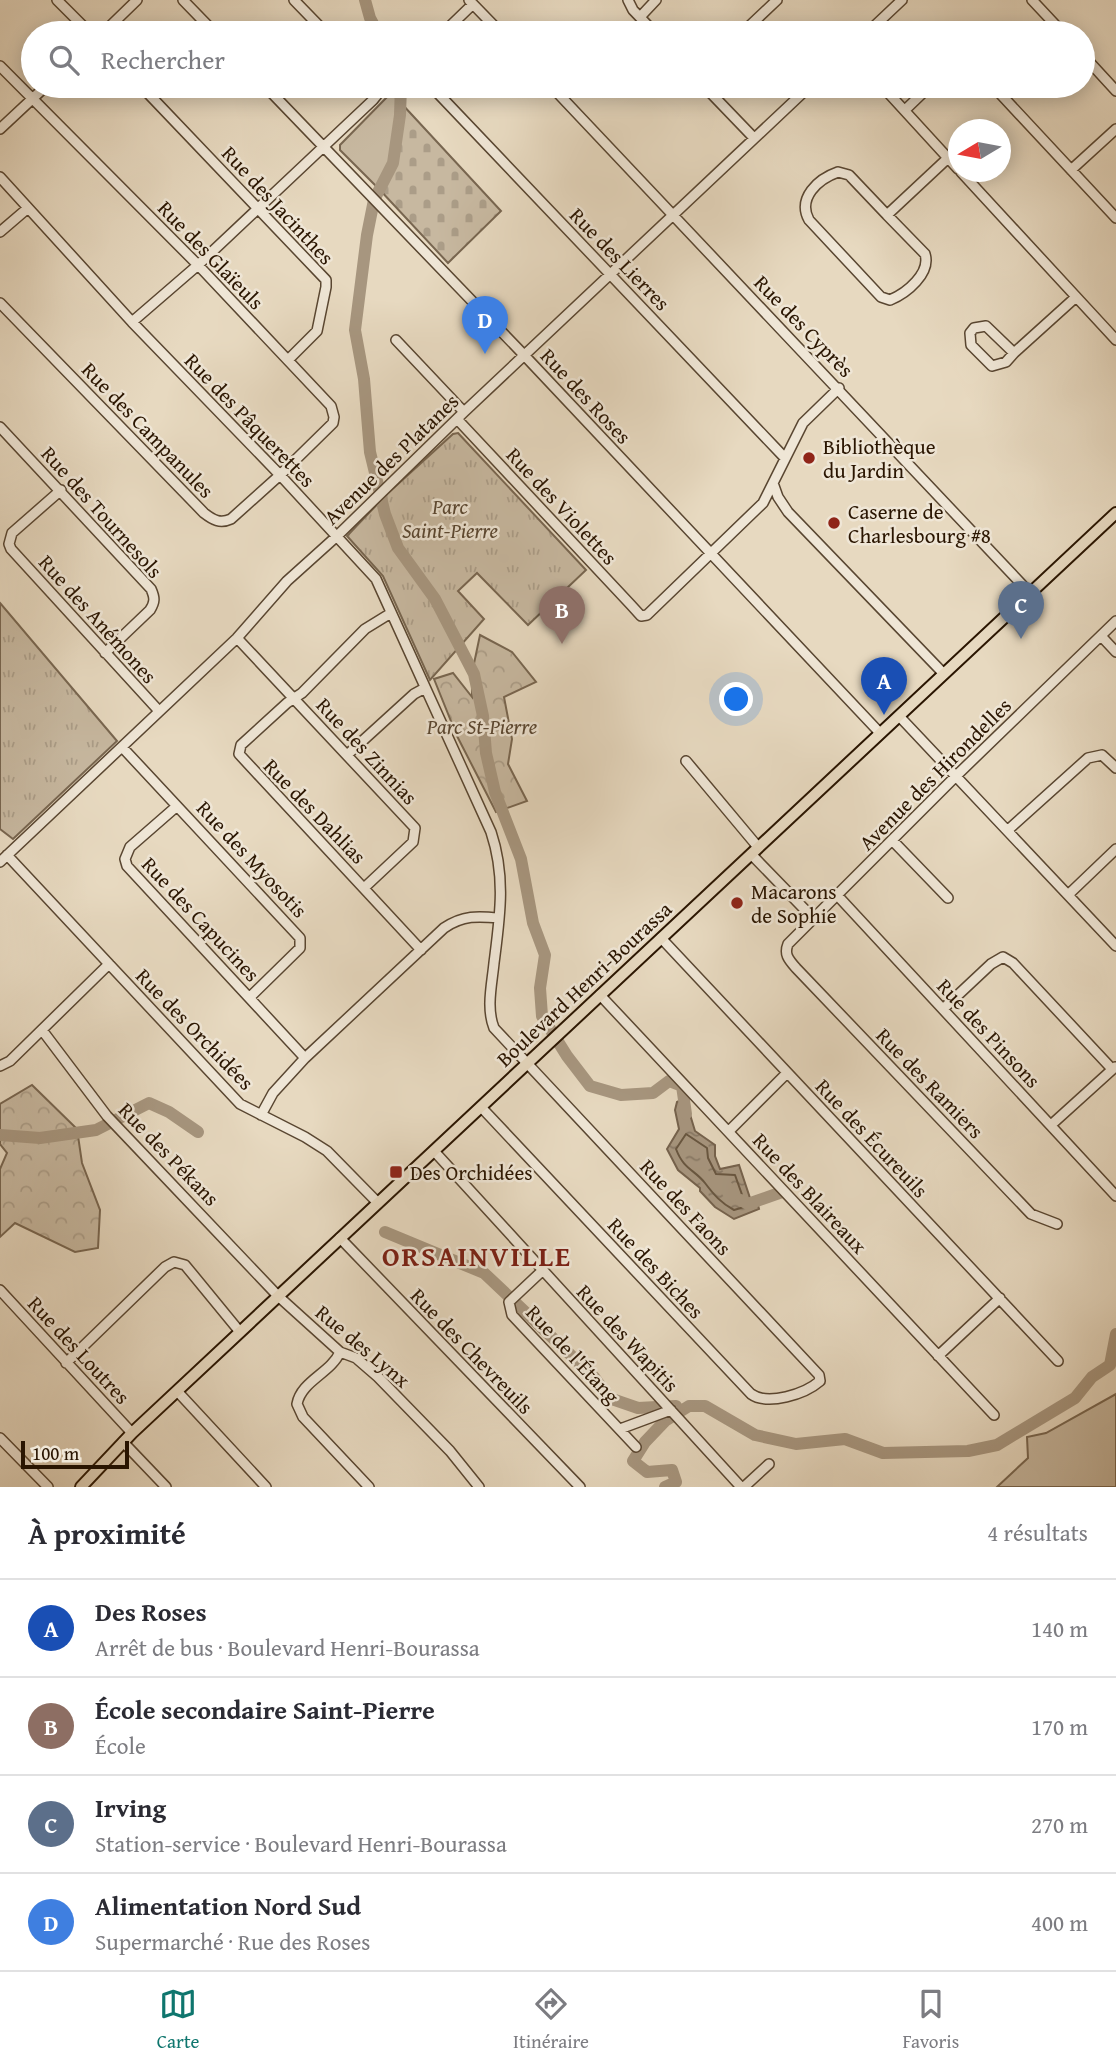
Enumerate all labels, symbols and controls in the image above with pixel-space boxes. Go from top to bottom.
search box [21,21,1095,98]
text: Rechercher [101,40,225,79]
icon: search [45,41,83,79]
north arrow [948,119,1011,182]
street label: Rue des Jacinthes [215,139,341,271]
street label: Rue des Glaïeuls [151,193,271,317]
street label: Rue des Lierres [563,200,677,318]
street label: Rue des Cyprès [747,268,861,384]
pin: D [462,296,508,354]
street label: Rue des Roses [533,341,639,451]
street label: Rue des Pâquerettes [177,346,323,494]
street label: Rue des Campanules [75,355,221,505]
street label: Avenue des Platanes [316,386,466,532]
place label: Bibliothèque du Jardin [823,431,936,486]
street label: Rue des Tournesols [34,439,170,585]
street label: Rue des Violettes [499,440,625,572]
marker: Bibliothèque du Jardin [801,450,817,466]
park label: Parc Saint-Pierre [402,491,498,546]
place label: Caserne de Charlesbourg #8 [848,496,991,551]
marker: Caserne de Charlesbourg #8 [826,515,842,531]
street label: Rue des Anémones [32,548,164,690]
pin: C [998,581,1044,639]
pin: B [539,586,585,644]
pin: A [861,657,907,715]
your location [719,682,753,716]
street label: Rue des Zinnias [309,690,425,812]
street label: Avenue des Hirondelles [852,691,1018,857]
park label: Parc St-Pierre [426,711,537,742]
street label: Rue des Dahlias [256,751,374,871]
street label: Rue des Myosotis [189,793,315,925]
street label: Rue des Capucines [135,849,267,989]
place label: Macarons de Sophie [751,876,837,931]
street label: Boulevard Henri-Bourassa [489,894,679,1074]
marker: Macarons de Sophie [729,895,745,911]
street label: Rue des Orchidées [129,961,261,1097]
street label: Rue des Pinsons [930,971,1048,1095]
street label: Rue des Ramiers [869,1020,991,1146]
street label: Rue des Écureuils [809,1072,935,1204]
street label: Rue des Pékans [111,1095,227,1213]
street label: Rue des Blaireaux [746,1125,875,1261]
street label: Rue des Faons [633,1152,739,1262]
place label: Des Orchidées [410,1157,533,1188]
marker: Des Orchidées [388,1164,404,1180]
street label: Rue des Biches [601,1210,711,1326]
district label: ORSAINVILLE [382,1235,572,1276]
street label: Rue des Wapitis [570,1277,686,1399]
street label: Rue des Chevreuils [403,1281,541,1421]
street label: Rue des Loutres [21,1289,137,1411]
street label: Rue des Lynx [309,1297,417,1395]
street label: Rue de l'Étang [519,1298,627,1411]
scale bar [21,1438,130,1470]
text: 100 m [32,1439,79,1467]
text: À proximité [28,1511,186,1555]
text: 4 résultats [987,1516,1088,1549]
text: Des Roses [95,1592,207,1631]
text: A [44,1612,58,1645]
text: 140 m [1031,1612,1088,1645]
text: Arrêt de bus · Boulevard Henri-Bourassa [95,1631,480,1664]
text: École secondaire Saint-Pierre [95,1690,435,1729]
text: B [44,1710,58,1743]
text: 170 m [1031,1710,1088,1743]
text: École [95,1729,146,1762]
text: Irving [95,1788,166,1827]
text: C [44,1808,58,1841]
text: 270 m [1031,1808,1088,1841]
text: Station-service · Boulevard Henri-Bourassa [95,1827,507,1860]
text: Alimentation Nord Sud [95,1886,361,1925]
text: D [44,1906,58,1939]
text: 400 m [1031,1906,1088,1939]
text: Supermarché · Rue des Roses [95,1925,370,1958]
tab: Carte [157,1985,200,2055]
tab: Itinéraire [513,1985,589,2055]
tab: Favoris [903,1985,959,2055]

